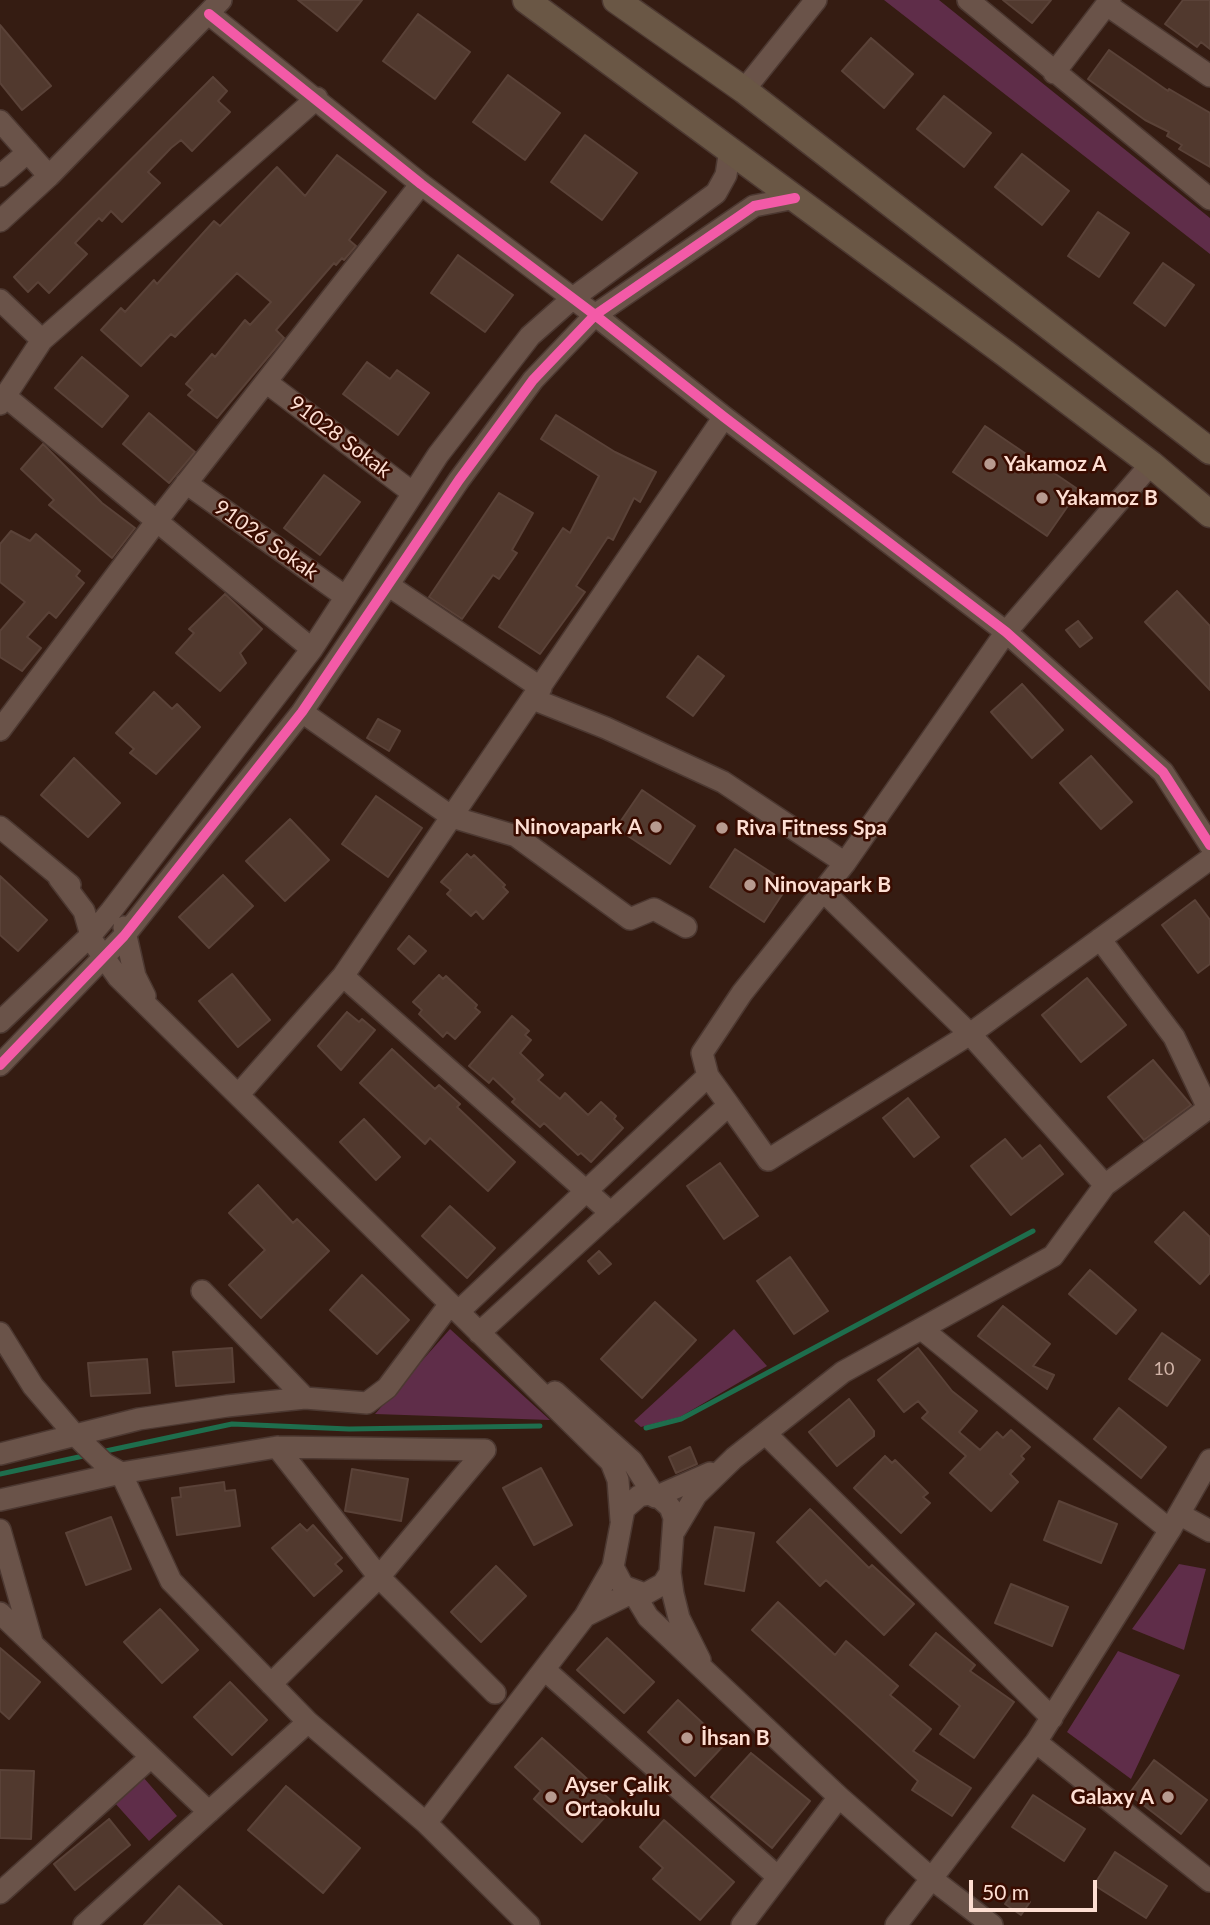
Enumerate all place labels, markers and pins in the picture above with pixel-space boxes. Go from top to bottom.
place label: Yakamoz A [1004,451,1107,477]
marker: Yakamoz A [982,456,998,472]
place label: Yakamoz B [1056,485,1158,511]
marker: Yakamoz B [1034,490,1050,506]
place label: Ninovapark A [514,814,642,840]
place label: Riva Fitness Spa [736,815,887,841]
marker: Ninovapark A [648,819,664,835]
marker: Riva Fitness Spa [714,820,730,836]
place label: Ninovapark B [764,872,891,898]
marker: Ninovapark B [742,877,758,893]
place label: İhsan B [701,1725,770,1751]
marker: İhsan B [679,1730,695,1746]
place label: Ayser Çalık Ortaokulu [565,1772,669,1822]
place label: Galaxy A [1071,1784,1154,1810]
marker: Ayser Çalık Ortaokulu [543,1789,559,1805]
marker: Galaxy A [1160,1789,1176,1805]

